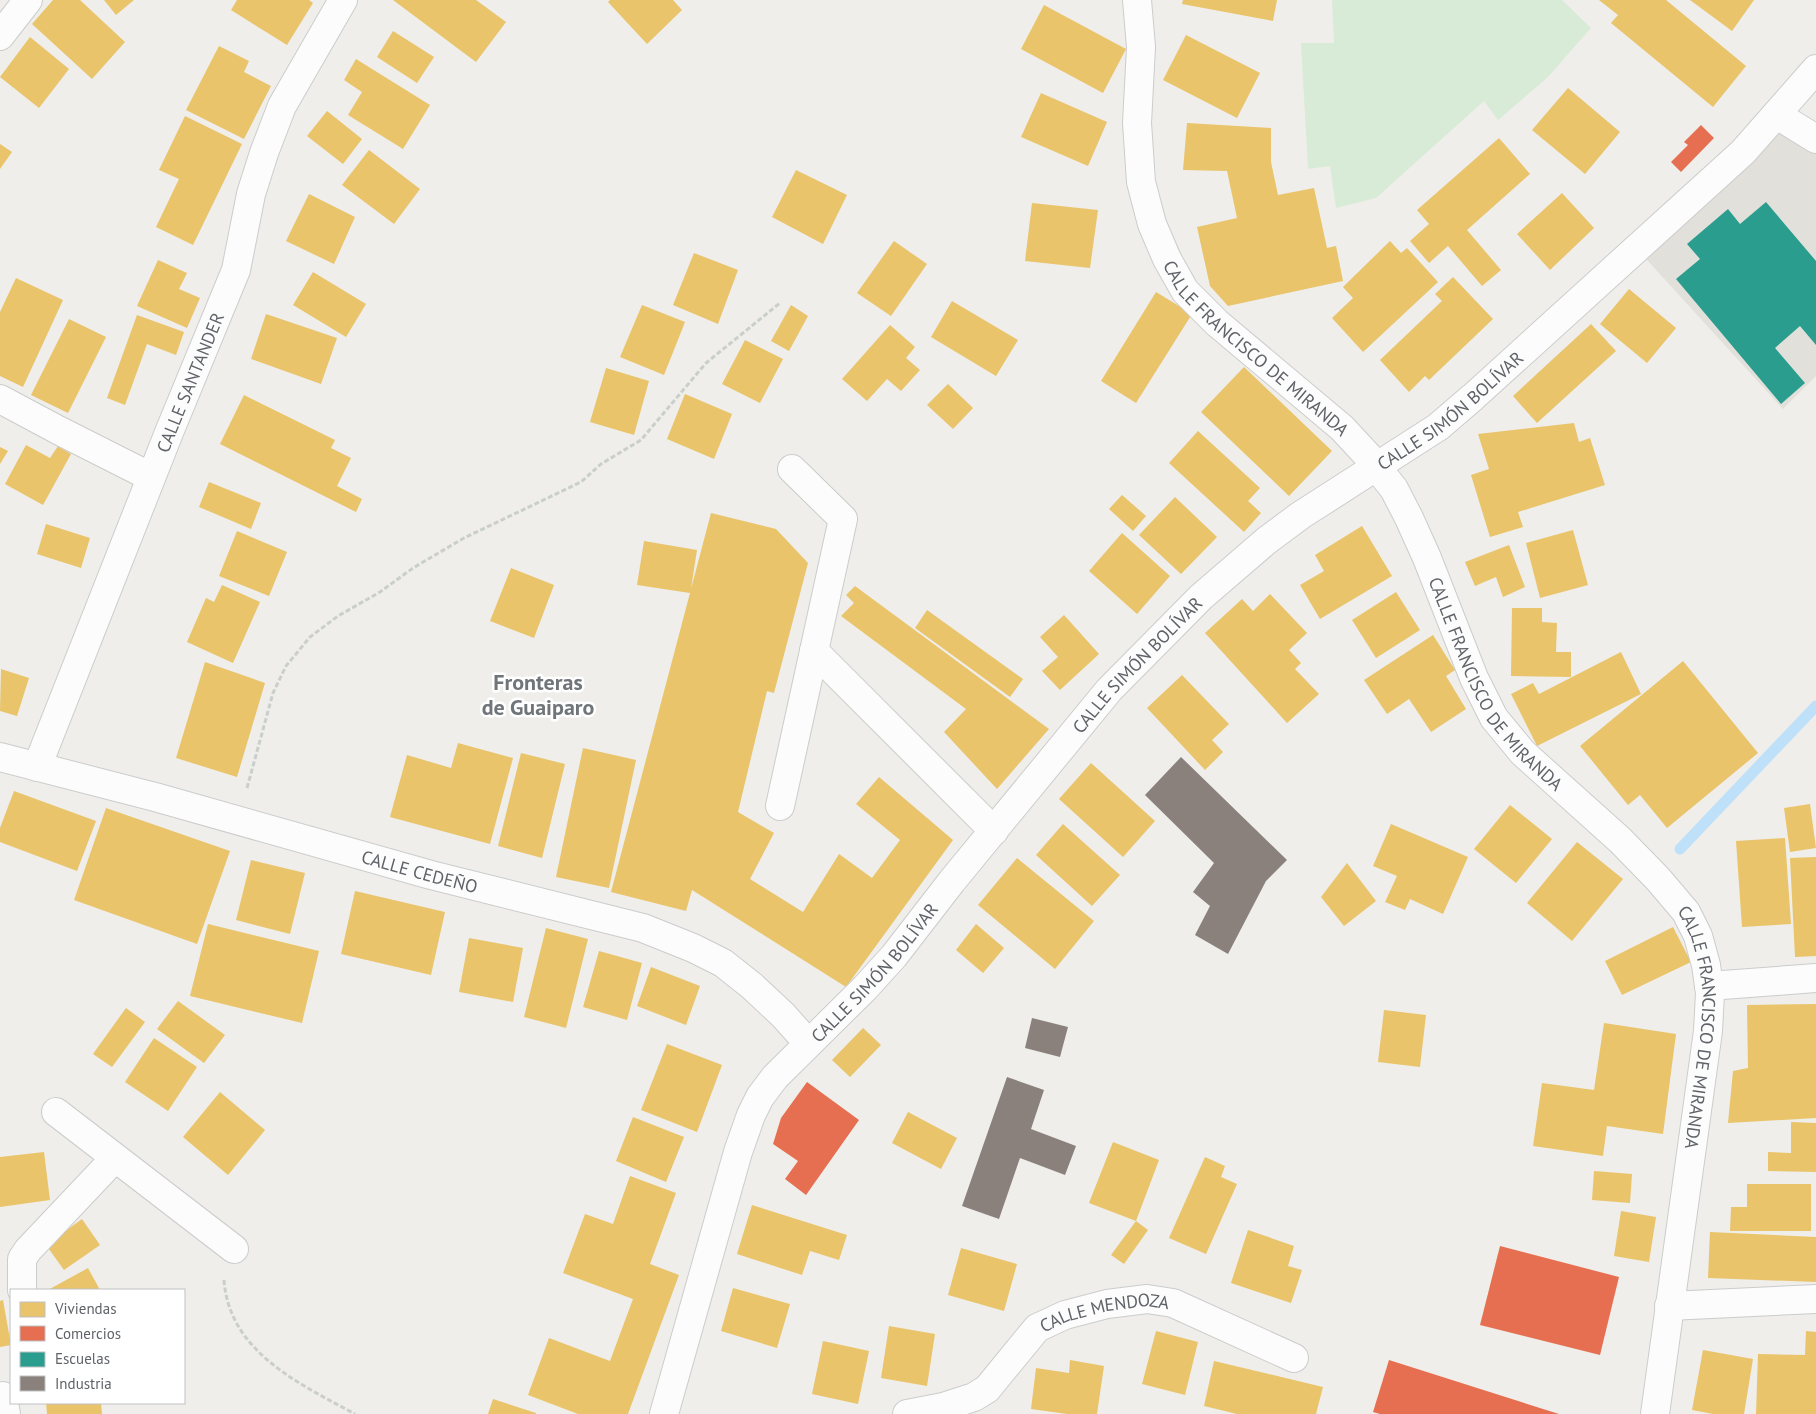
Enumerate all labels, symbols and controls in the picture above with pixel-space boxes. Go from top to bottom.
street label: CALLE FRANCISCO DE MIRANDA [1158,256,1355,441]
street label: CALLE SANTANDER [151,309,229,456]
street label: CALLE SIMÓN BOLÍVAR [1373,346,1528,475]
street label: CALLE FRANCISCO DE MIRANDA [1424,573,1568,795]
street label: CALLE SIMÓN BOLÍVAR [1067,591,1207,738]
district label: Fronteras de Guaiparo [482,668,595,721]
street label: CALLE CEDEÑO [359,844,480,898]
street label: CALLE SIMÓN BOLÍVAR [806,898,943,1047]
street label: CALLE FRANCISCO DE MIRANDA [1673,900,1722,1151]
street label: CALLE MENDOZA [1036,1287,1172,1337]
legend [10,1289,185,1404]
text: Viviendas [54,1299,116,1318]
text: Comercios [55,1324,121,1343]
text: Escuelas [55,1349,110,1368]
text: Industria [55,1374,112,1393]

